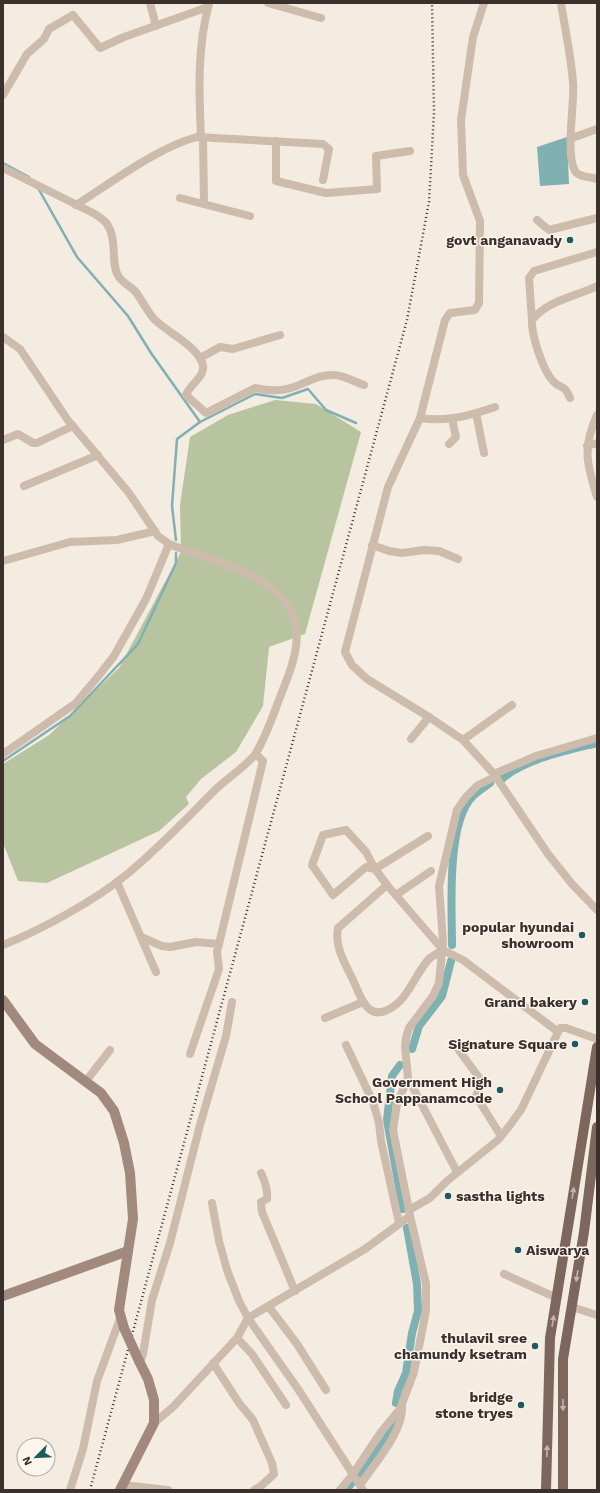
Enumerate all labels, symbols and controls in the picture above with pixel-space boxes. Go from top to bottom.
place label: govt anganavady [446,232,562,248]
marker: govt anganavady [565,235,575,245]
place label: popular hyundai showroom [462,919,574,951]
marker: popular hyundai showroom [577,930,587,940]
place label: Grand bakery [484,994,577,1010]
marker: Grand bakery [580,997,590,1007]
place label: Signature Square [448,1036,567,1052]
marker: Signature Square [570,1039,580,1049]
place label: Government High School Pappanamcode [335,1074,492,1106]
marker: Government High School Pappanamcode [495,1085,505,1095]
one-way arrow [571,1187,577,1199]
place label: sastha lights [456,1188,545,1204]
marker: sastha lights [443,1191,453,1201]
place label: Aiswarya [526,1242,590,1258]
marker: Aiswarya [513,1245,523,1255]
one-way arrow [574,1270,580,1283]
one-way arrow [550,1315,556,1327]
place label: thulavil sree chamundy ksetram [394,1330,527,1362]
marker: thulavil sree chamundy ksetram [530,1341,540,1351]
place label: bridge stone tryes [435,1389,514,1421]
one-way arrow [560,1399,566,1412]
marker: bridge stone tryes [516,1400,526,1410]
north arrow [16,1437,56,1477]
one-way arrow [544,1444,550,1457]
text: N [20,1454,35,1467]

